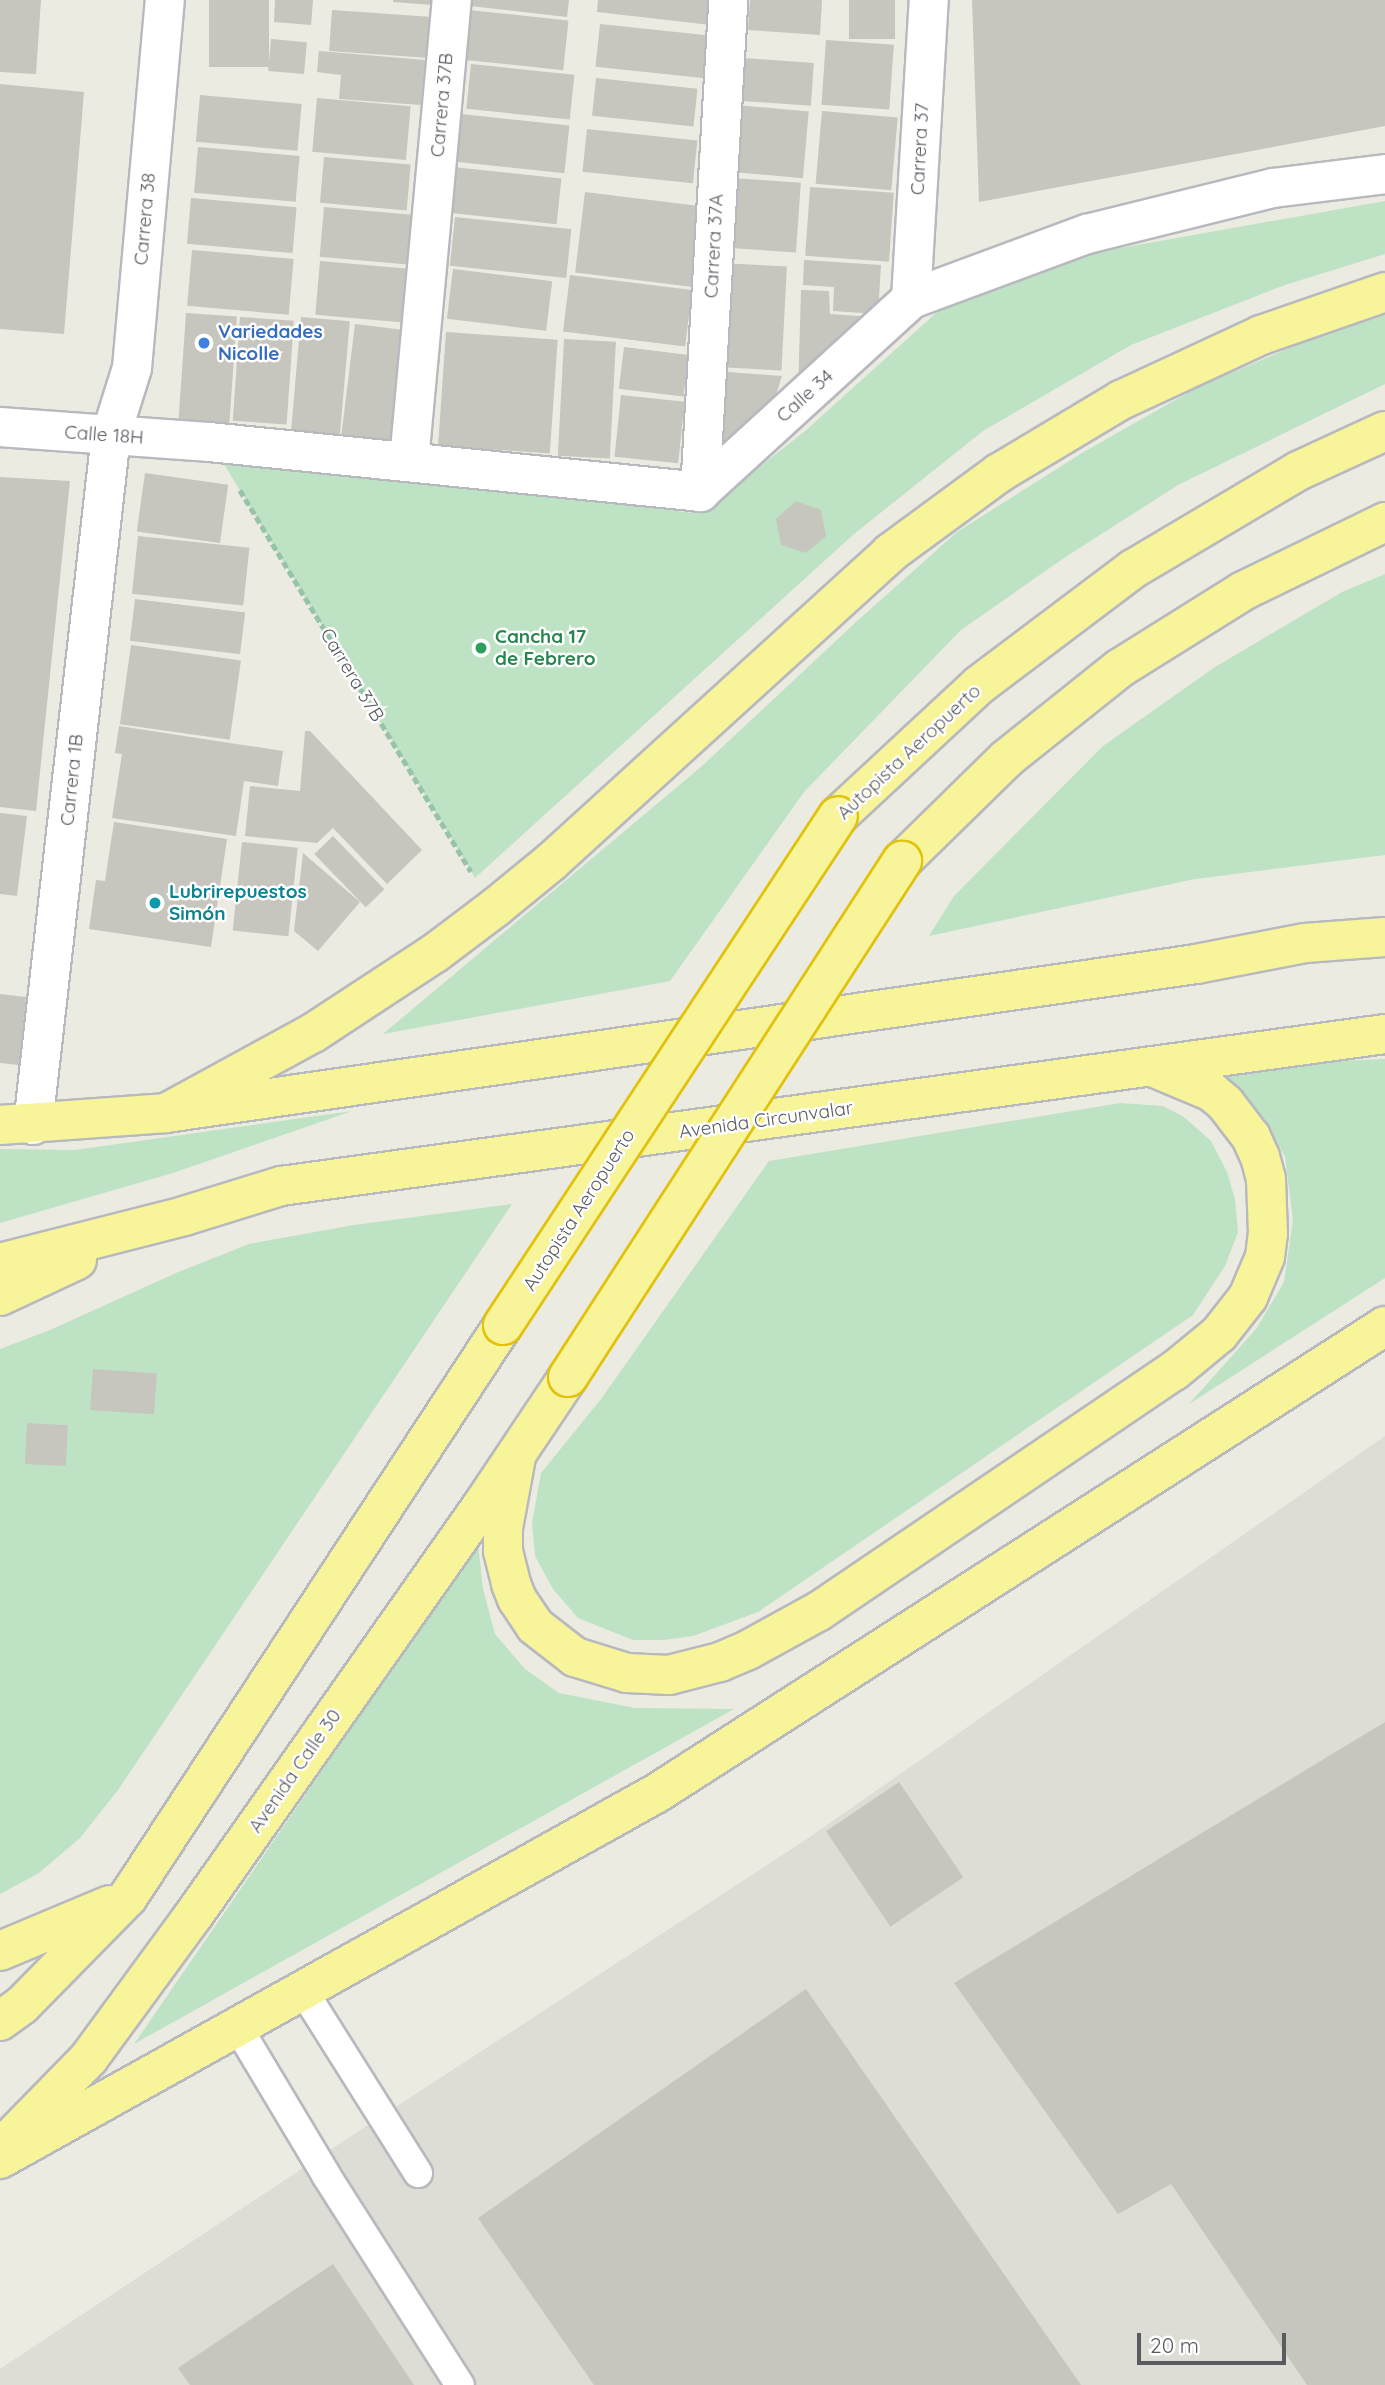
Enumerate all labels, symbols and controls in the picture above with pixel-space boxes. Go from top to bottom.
street label: Carrera 37B [426,52,458,158]
street label: Carrera 37 [906,102,934,196]
street label: Carrera 38 [130,172,160,266]
street label: Carrera 37A [700,193,728,299]
place label: Variedades Nicolle [218,321,323,365]
marker: Variedades Nicolle [196,335,212,351]
street label: Calle 34 [772,365,838,427]
street label: Calle 18H [64,421,144,449]
street label: Carrera 37B [315,624,389,726]
place label: Cancha 17 de Febrero [495,626,596,670]
marker: Cancha 17 de Febrero [473,640,489,656]
street label: Autopista Aeropuerto [832,680,986,824]
street label: Carrera 1B [56,733,88,827]
place label: Lubrirepuestos Simón [169,881,307,925]
marker: Lubrirepuestos Simón [147,895,163,911]
street label: Avenida Circunvalar [678,1097,854,1143]
street label: Autopista Aeropuerto [518,1125,640,1295]
street label: Avenida Calle 30 [244,1705,346,1837]
scale bar [1140,2318,1289,2362]
text: 20 m [1150,2332,1199,2358]

